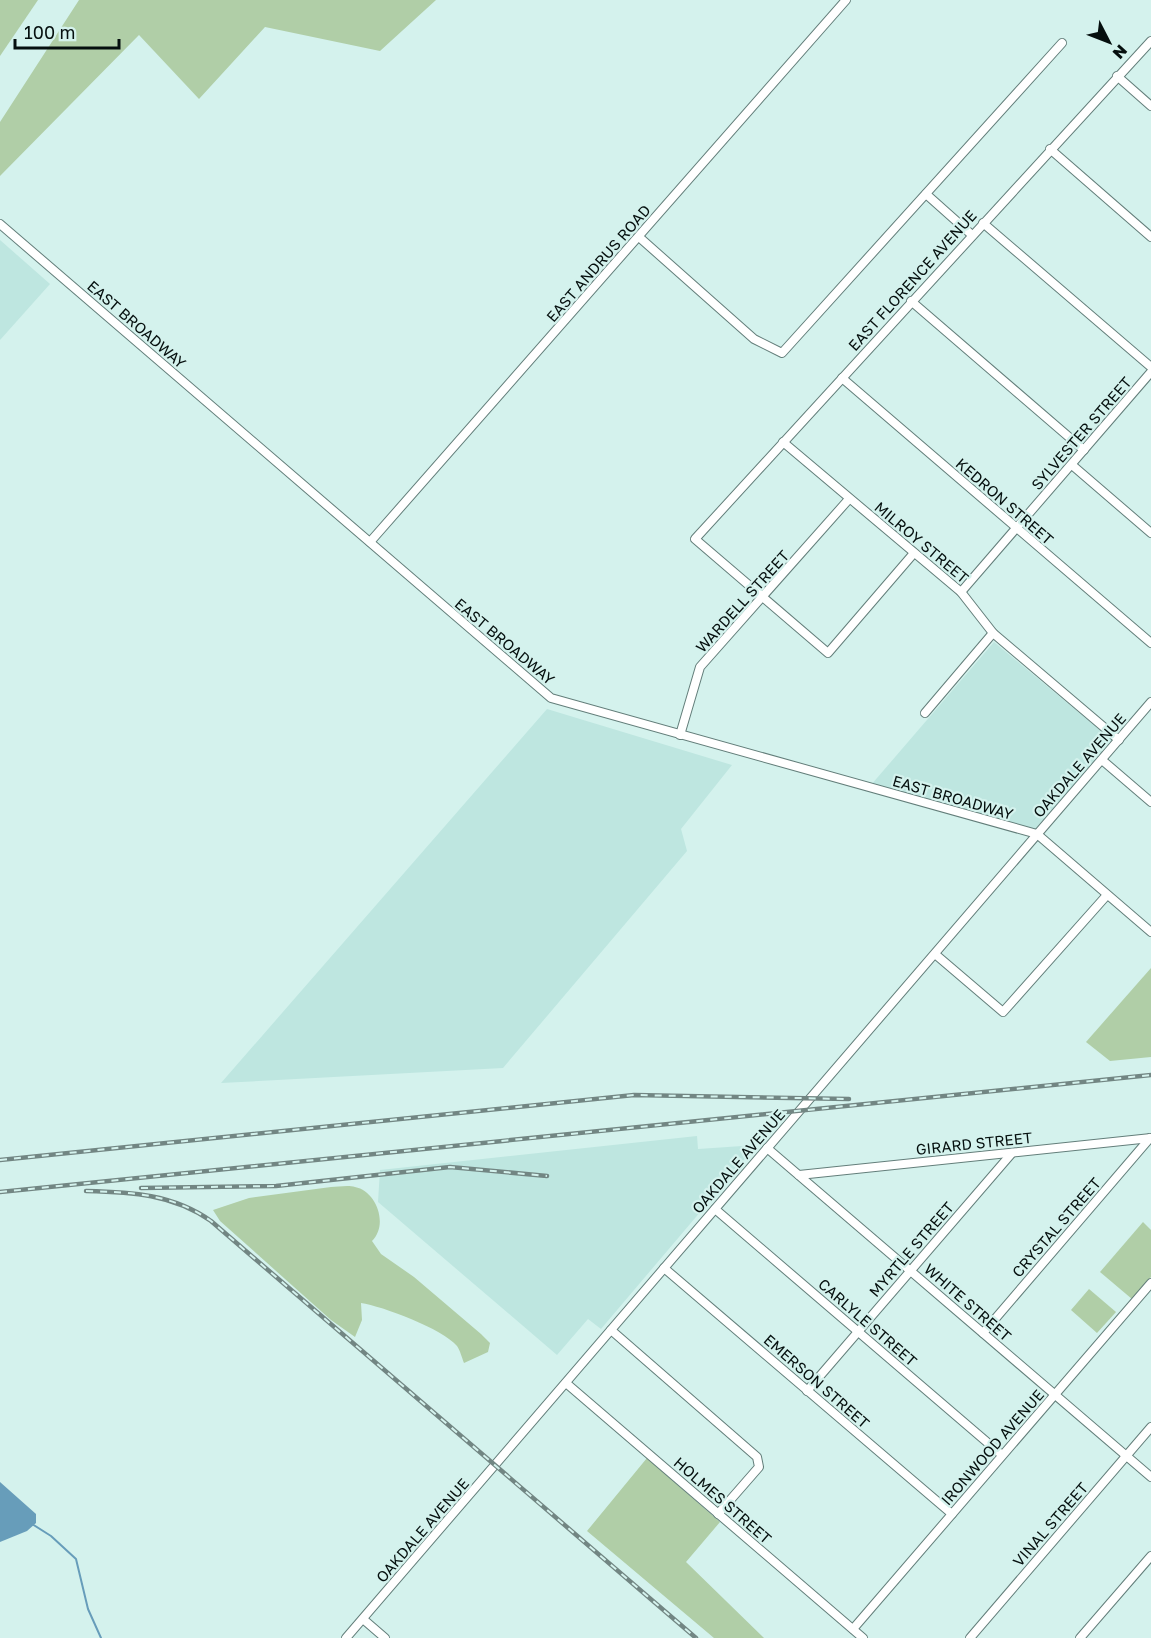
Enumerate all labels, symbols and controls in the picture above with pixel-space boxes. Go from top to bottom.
scale bar [15,12,118,50]
north arrow [1079,12,1139,72]
text: 100 m [24,21,75,43]
text: N [1109,41,1132,63]
street label: EAST ANDRUS ROAD [542,201,654,325]
street label: EAST FLORENCE AVENUE [844,206,980,354]
street label: EAST BROADWAY [84,276,190,372]
street label: SYLVESTER STREET [1027,373,1135,493]
street label: KEDRON STREET [953,454,1057,548]
street label: MILROY STREET [871,497,973,587]
street label: WARDELL STREET [691,546,793,656]
street label: EAST BROADWAY [451,594,559,688]
street label: OAKDALE AVENUE [1029,709,1129,821]
street label: EAST BROADWAY [891,771,1016,823]
street label: OAKDALE AVENUE [688,1105,788,1217]
street label: GIRARD STREET [915,1128,1033,1158]
street label: CRYSTAL STREET [1008,1174,1104,1280]
street label: MYRTLE STREET [865,1198,957,1300]
street label: WHITE STREET [921,1259,1015,1345]
street label: CARLYLE STREET [815,1274,921,1370]
street label: EMERSON STREET [761,1330,873,1432]
street label: IRONWOOD AVENUE [937,1385,1047,1509]
street label: HOLMES STREET [671,1453,775,1547]
street label: OAKDALE AVENUE [372,1474,472,1586]
street label: VINAL STREET [1009,1478,1091,1570]

